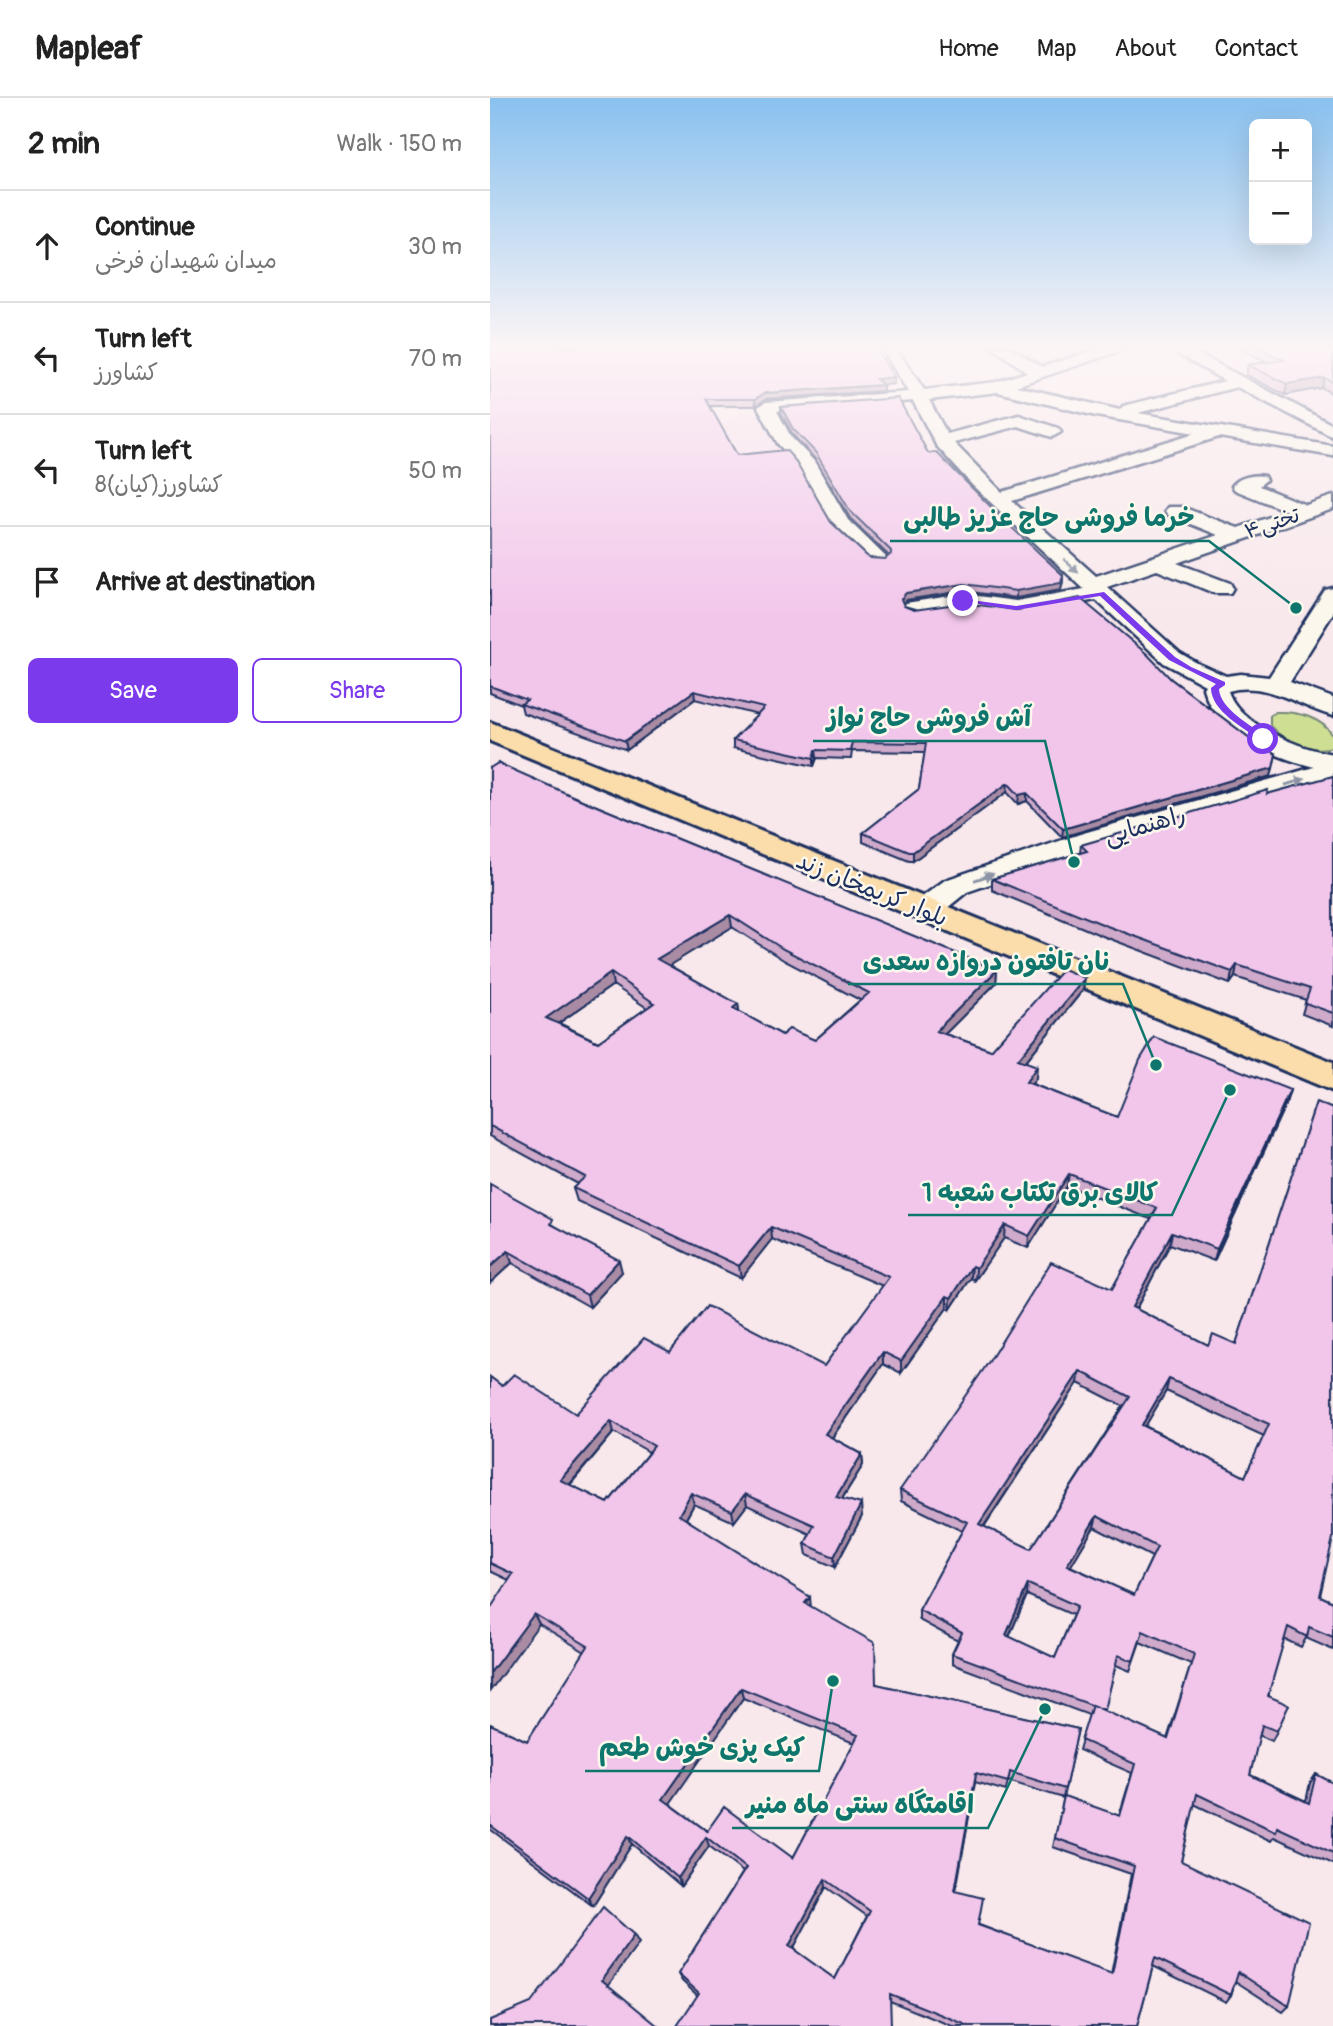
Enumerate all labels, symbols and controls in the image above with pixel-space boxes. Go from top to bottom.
text: Mapleaf [35,28,143,69]
text: Home [938,34,999,63]
text: Map [1037,34,1077,63]
text: About [1115,34,1177,63]
text: Contact [1215,34,1298,63]
map controls [1249,119,1312,245]
button: + [1249,119,1312,182]
text: 2 min [28,125,100,162]
text: Walk · 150 m [337,129,462,158]
button: − [1249,182,1312,245]
text: Continue [95,211,195,243]
icon: ahead [28,227,66,265]
text: 30 m [408,232,462,261]
text: میدان شهیدان فرخی [95,246,277,275]
text: Turn left [95,323,191,355]
icon: left [28,339,66,377]
text: 70 m [409,344,462,373]
text: کشاورز [95,358,158,387]
text: Turn left [95,435,191,467]
icon: left [28,451,66,489]
text: 50 m [408,456,462,485]
text: 8کشاورز(کیان) [95,470,223,499]
callout: خرما فروشی حاج عزیز طالبی [890,494,1209,541]
street label: تختی۴ [1241,501,1304,545]
text: خرما فروشی حاج عزیز طالبی [903,502,1195,534]
one-way arrow [1062,558,1080,574]
icon: arrive [28,563,66,601]
text: Arrive at destination [95,566,315,598]
route end [947,585,978,616]
button: Save [28,658,238,723]
button: Share [252,658,462,723]
callout: آش فروشی حاج نواز [813,694,1045,741]
text: آش فروشی حاج نواز [825,702,1033,734]
route start [1247,723,1278,754]
one-way arrow [1285,776,1306,786]
street label: راهنمایی [1101,800,1189,851]
street label: بلوار کریمخان زند [792,846,952,933]
one-way arrow [973,871,994,882]
callout: نان تافتون دروازه سعدی [848,937,1123,984]
text: نان تافتون دروازه سعدی [863,946,1109,978]
callout: کالای برق تکتاب شعبه 1 [908,1168,1172,1215]
text: کالای برق تکتاب شعبه 1 [922,1177,1158,1209]
callout: کیک پزی خوش طعم [585,1724,819,1771]
text: کیک پزی خوش طعم [599,1732,806,1767]
callout: اقامتگاه سنتی ماه منیر [732,1781,988,1828]
text: اقامتگاه سنتی ماه منیر [743,1788,974,1821]

